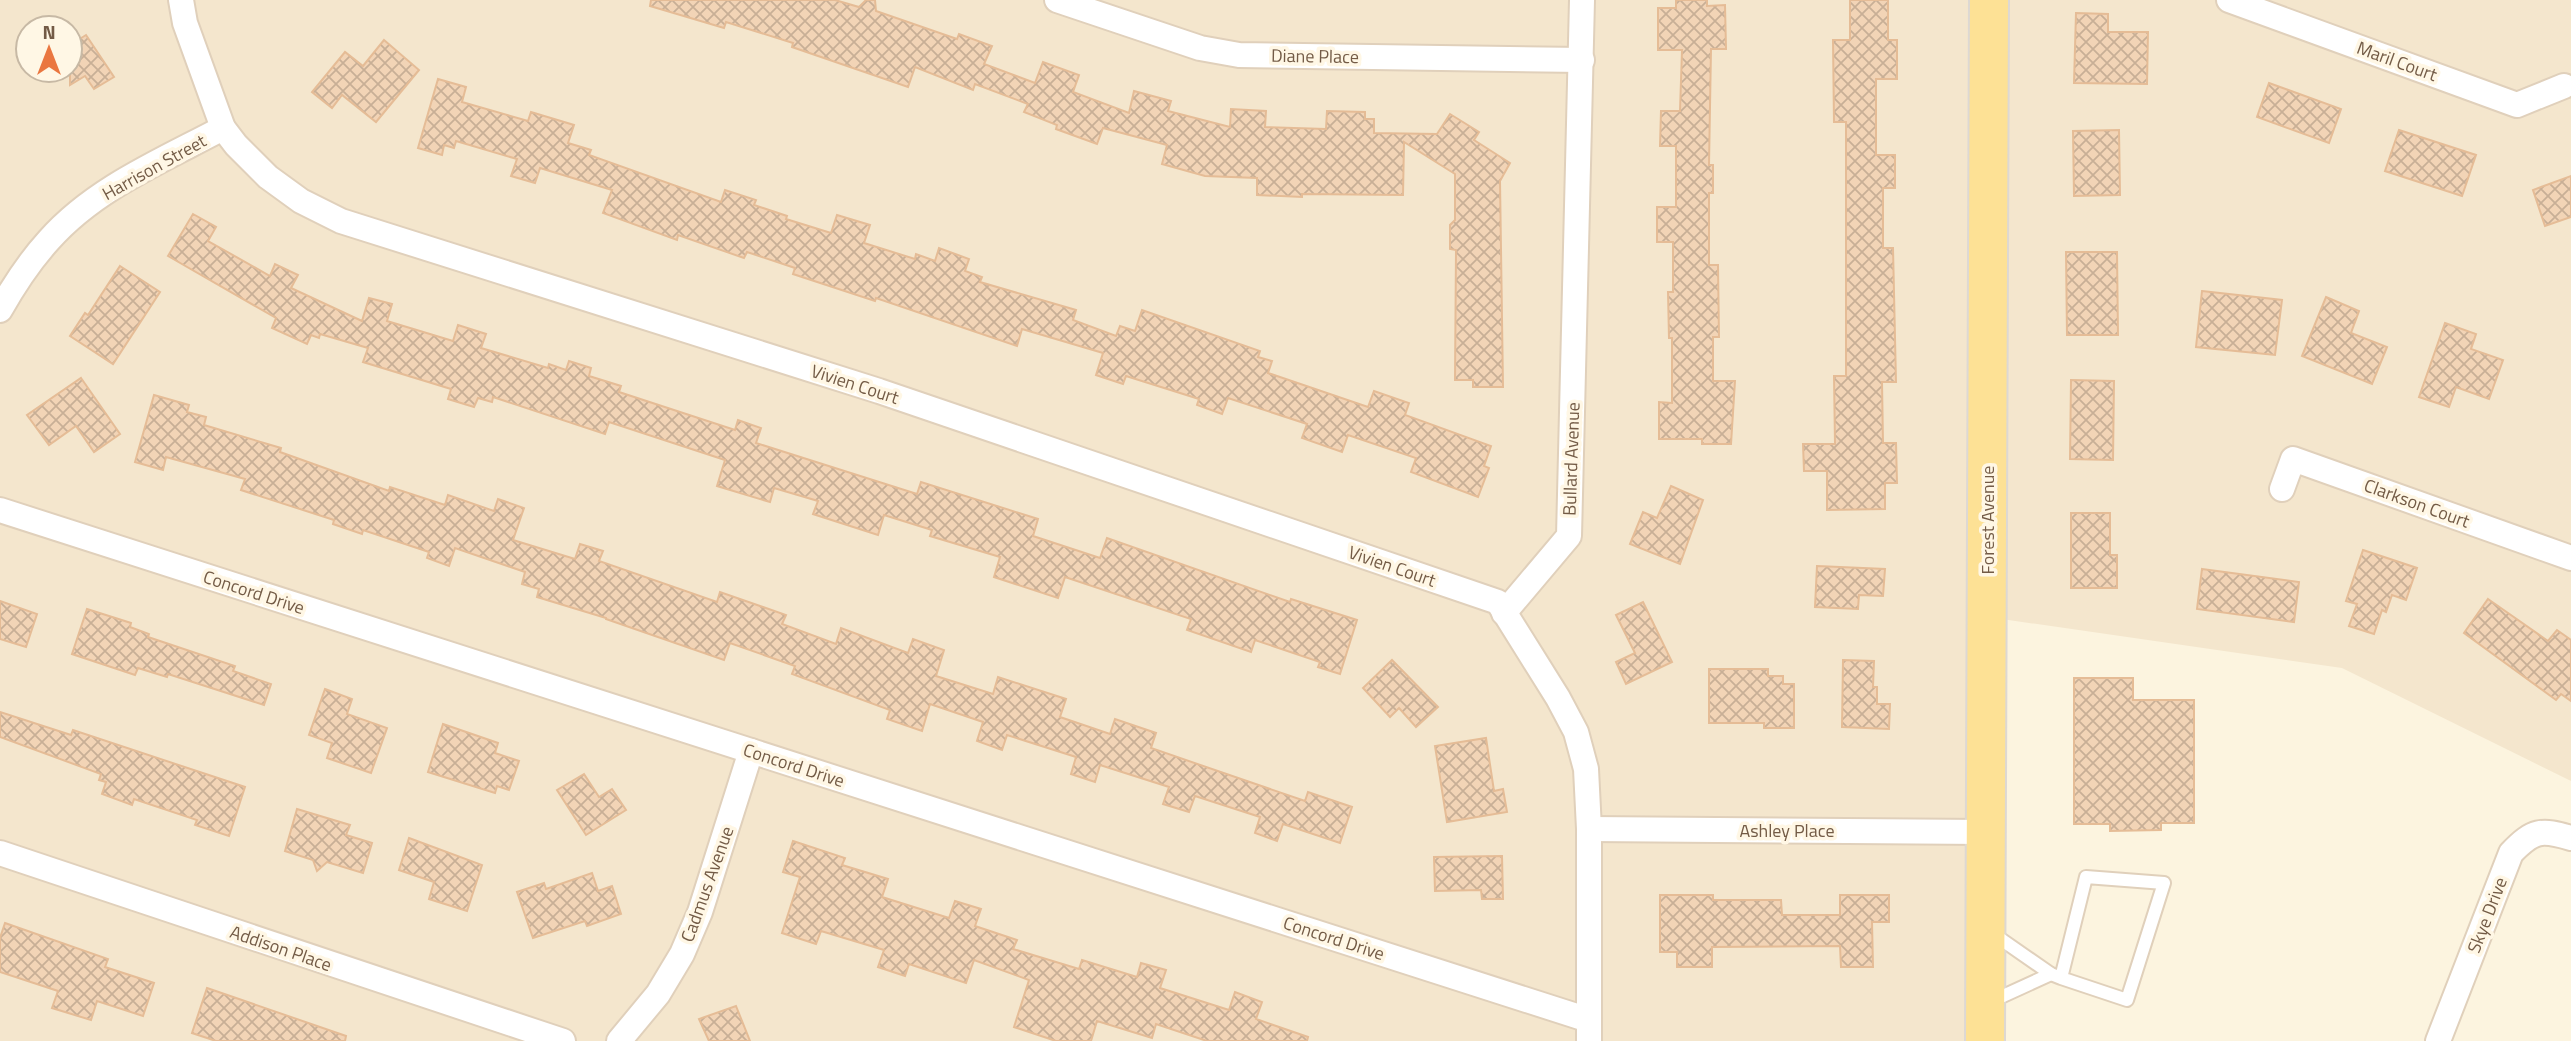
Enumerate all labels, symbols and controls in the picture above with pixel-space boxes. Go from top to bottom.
north arrow [14,14,84,84]
text: N [42,17,56,46]
street label: Maril Court [2353,34,2442,88]
street label: Diane Place [1271,42,1359,70]
street label: Harrison Street [97,127,212,207]
street label: Vivien Court [808,357,903,411]
street label: Bullard Avenue [1556,402,1586,516]
street label: Forest Avenue [1974,466,2001,574]
street label: Clarkson Court [2360,471,2474,535]
street label: Vivien Court [1345,538,1440,594]
street label: Concord Drive [200,563,308,621]
street label: Concord Drive [740,736,848,794]
street label: Ashley Place [1739,817,1835,844]
street label: Cadmus Avenue [674,822,740,946]
street label: Skye Drive [2460,873,2514,957]
street label: Concord Drive [1280,909,1388,967]
street label: Addison Place [227,918,335,978]

